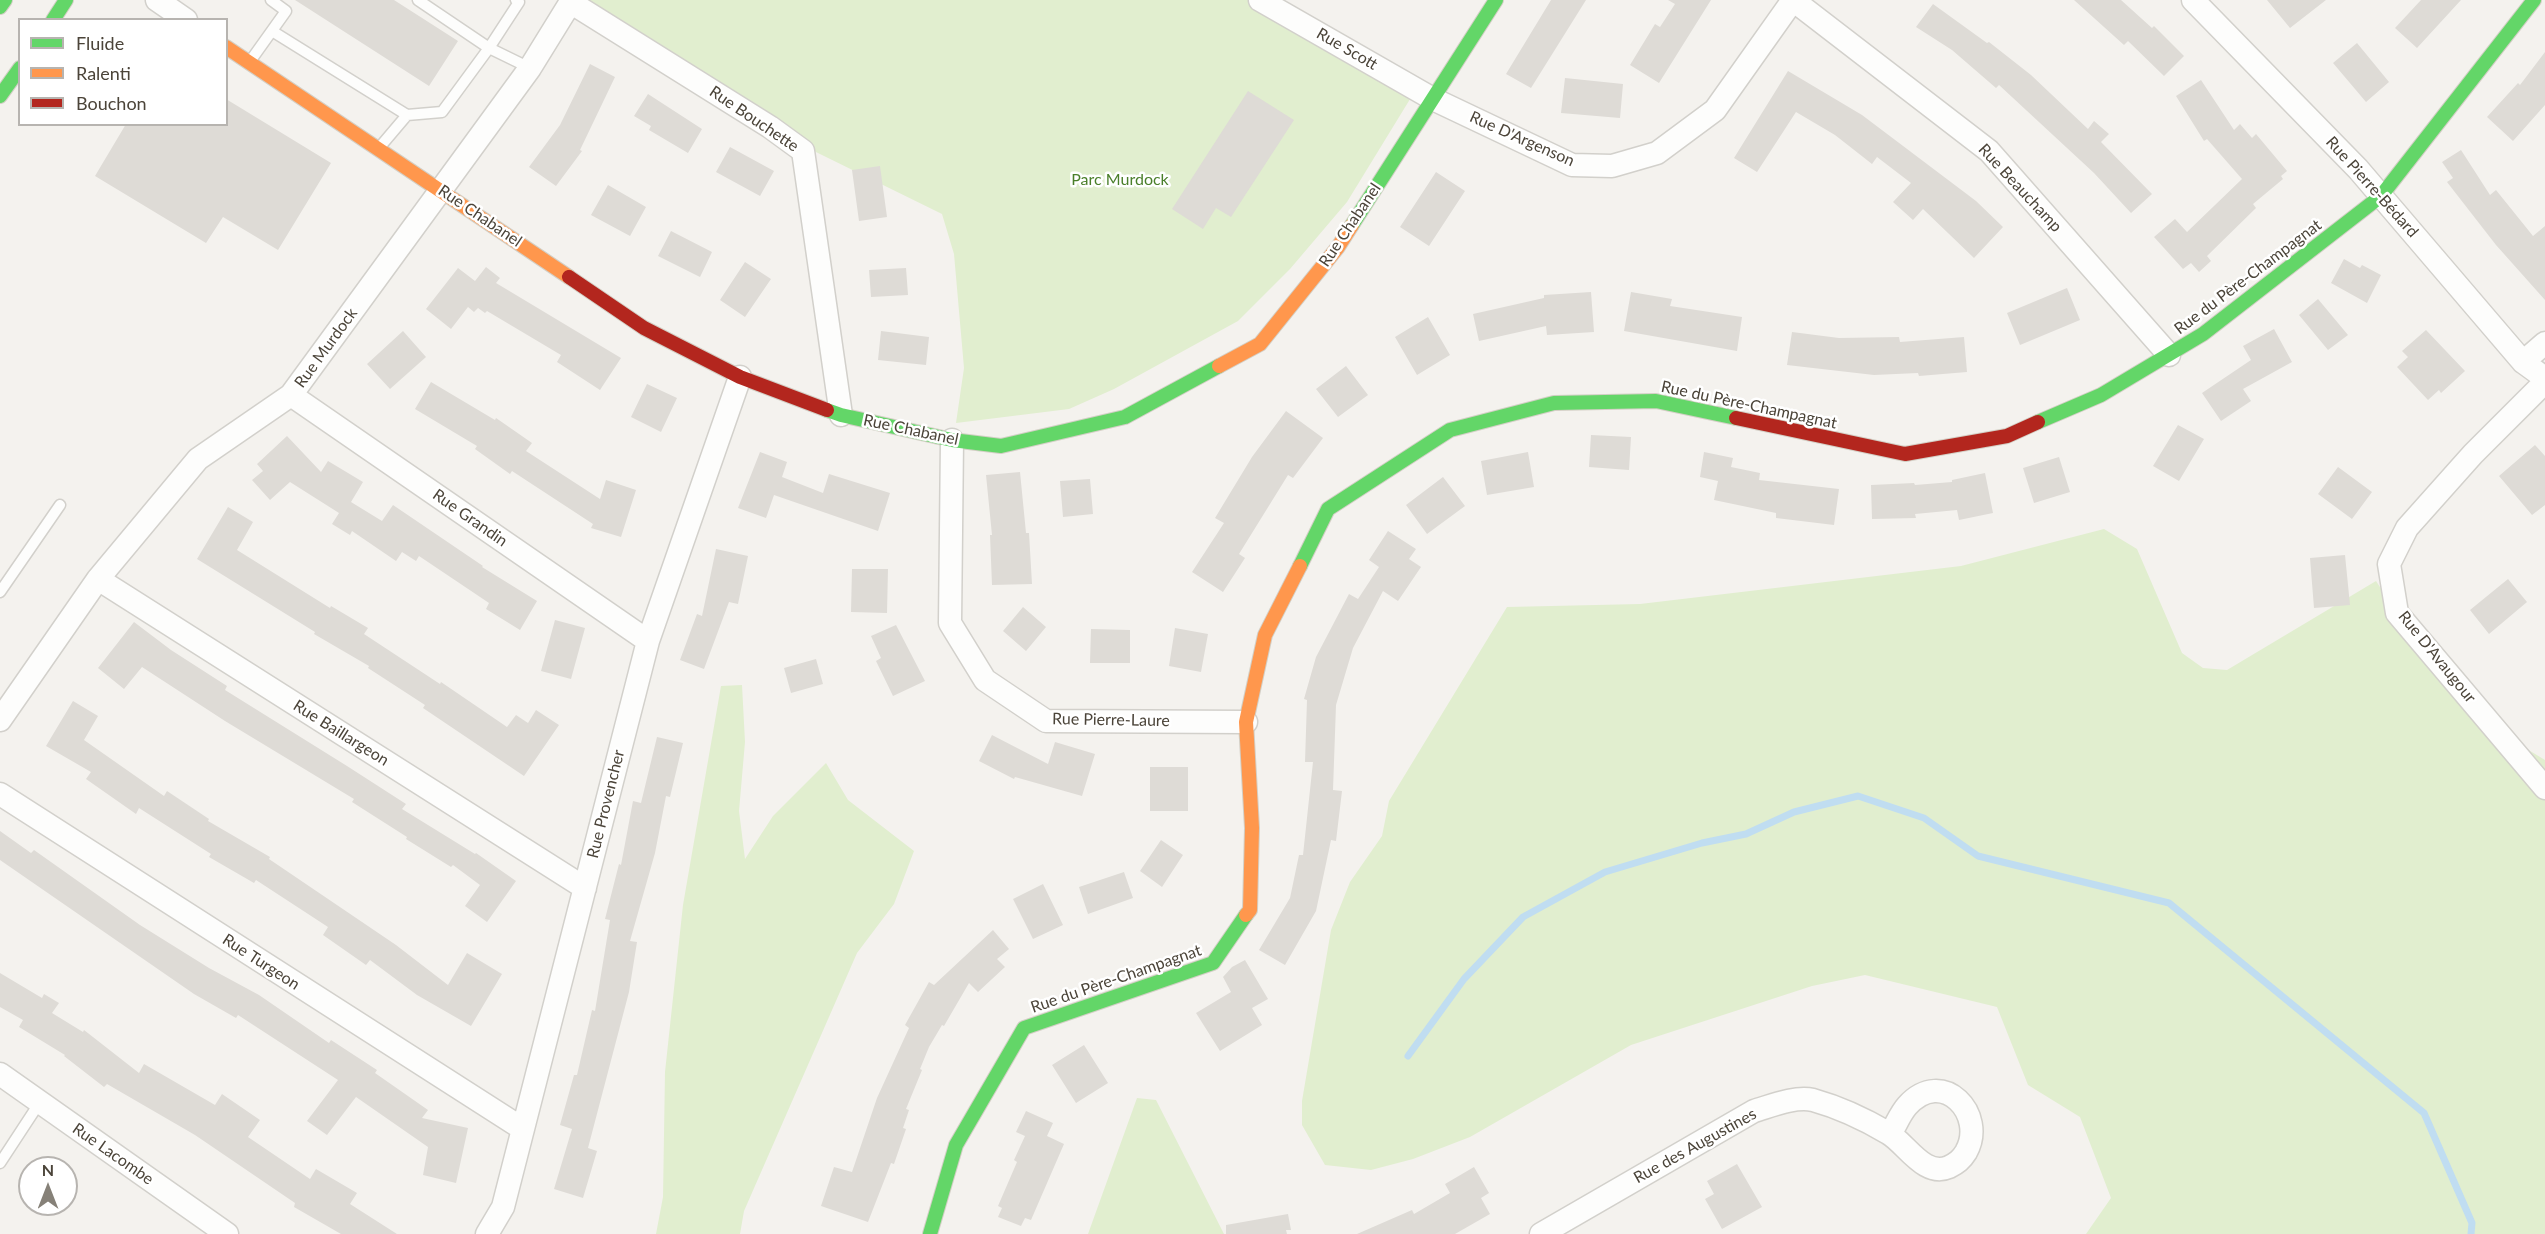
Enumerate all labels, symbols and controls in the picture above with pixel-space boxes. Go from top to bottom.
legend [18,18,228,126]
street label: Rue Scott [1313,24,1381,74]
text: Fluide [76,32,124,54]
text: Ralenti [76,62,131,84]
street label: Rue Bouchette [706,82,802,156]
text: Bouchon [76,92,147,114]
street label: Rue D'Argenson [1467,107,1577,171]
street label: Rue Pierre-Bédard [2322,133,2422,241]
street label: Rue Beauchamp [1974,140,2066,236]
park label: Parc Murdock [1071,170,1169,190]
street label: Rue Chabanel [1315,180,1385,270]
street label: Rue Chabanel [435,181,525,251]
street label: Rue du Père-Champagnat [2171,215,2325,339]
street label: Rue Murdock [291,304,361,392]
street label: Rue du Père-Champagnat [1659,377,1839,433]
street label: Rue Chabanel [862,411,960,449]
street label: Rue Grandin [429,485,511,551]
street label: Rue D'Avaugour [2394,607,2480,707]
street label: Rue Baillargeon [290,696,392,770]
street label: Rue Pierre-Laure [1052,709,1170,731]
street label: Rue Provencher [583,748,629,860]
street label: Rue Turgeon [219,930,303,994]
street label: Rue du Père-Champagnat [1028,941,1204,1017]
street label: Rue des Augustines [1630,1104,1760,1188]
street label: Rue Lacombe [69,1119,157,1189]
north arrow [18,1156,78,1216]
text: N [42,1160,54,1179]

